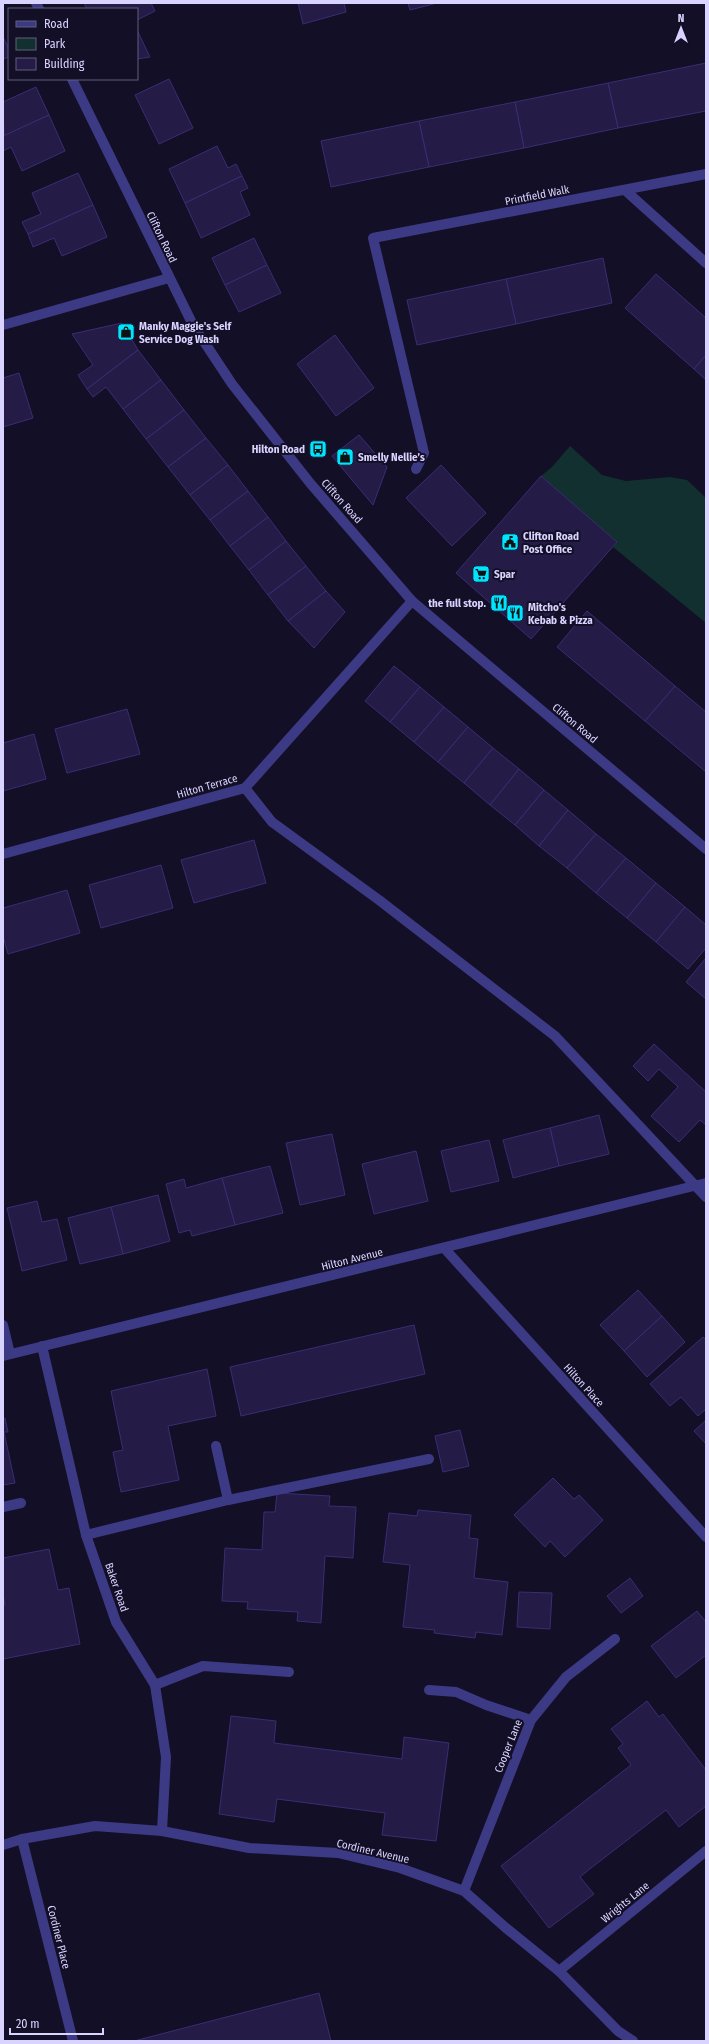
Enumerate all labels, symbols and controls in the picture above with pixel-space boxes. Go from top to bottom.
legend [8,8,138,80]
north arrow [661,8,701,48]
text: N [678,12,684,25]
text: Road [44,17,69,31]
text: Park [44,37,66,51]
text: Building [44,57,85,71]
street label: Printfield Walk [504,183,571,208]
street label: Clifton Road [144,210,179,265]
place label: Manky Maggie's Self Service Dog Wash [139,320,233,346]
shop icon: Manky Maggie's Self Service Dog Wash [116,322,136,342]
bus stop icon: Hilton Road [308,439,328,459]
place label: Hilton Road [252,443,305,456]
shop icon: Smelly Nellie’s [335,447,355,467]
place label: Smelly Nellie’s [358,451,425,464]
street label: Clifton Road [318,477,365,526]
place label: Clifton Road Post Office [523,530,579,556]
public building icon: Clifton Road Post Office [500,532,520,552]
supermarket icon: Spar [471,564,491,584]
place label: Spar [494,568,516,581]
restaurant icon: the full stop. [489,593,509,613]
place label: the full stop. [428,597,486,610]
place label: Mitcho's Kebab & Pizza [528,601,593,627]
restaurant icon: Mitcho's Kebab & Pizza [505,603,525,623]
street label: Clifton Road [549,701,600,746]
street label: Hilton Terrace [175,772,239,801]
street label: Hilton Avenue [320,1246,384,1273]
street label: Hilton Place [561,1361,606,1410]
street label: Baker Road [102,1561,131,1613]
street label: Cooper Lane [492,1718,525,1775]
street label: Cordiner Avenue [335,1837,410,1866]
street label: Wrights Lane [599,1879,652,1926]
street label: Cordiner Place [44,1904,73,1970]
scale bar [10,2010,103,2036]
text: 20 m [16,2017,40,2031]

